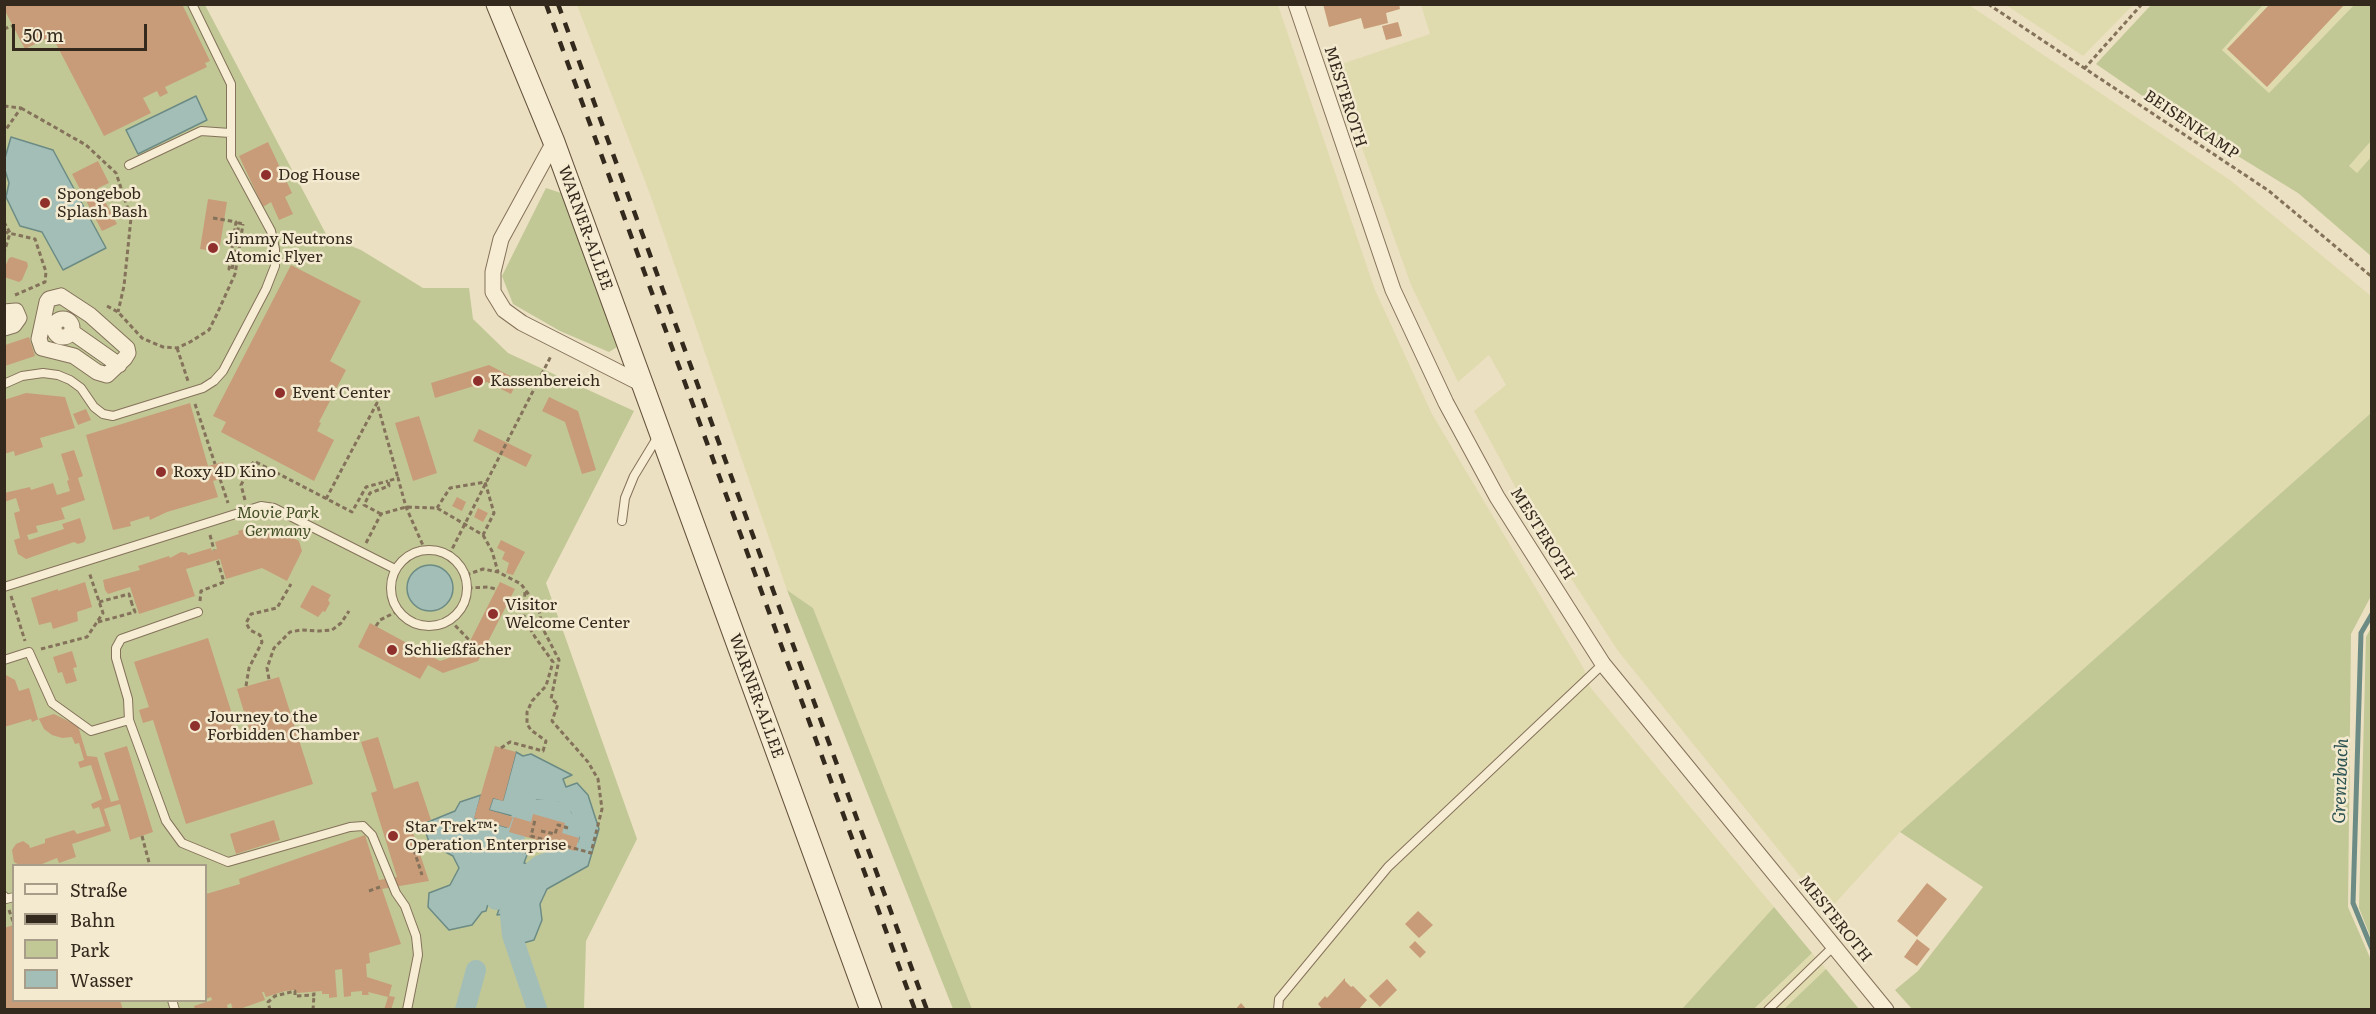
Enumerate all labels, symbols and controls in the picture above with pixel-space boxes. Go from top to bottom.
scale bar [15,12,150,50]
text: 50 m [23,21,64,48]
street label: MESTEROTH [1320,44,1370,150]
street label: BEISENKAMP [2140,86,2242,164]
street label: WARNER-ALLEE [554,163,616,293]
place label: Dog House [278,165,360,185]
marker: Dog House [259,168,273,182]
place label: Spongebob Splash Bash [57,184,148,222]
marker: Spongebob Splash Bash [38,196,52,210]
place label: Jimmy Neutrons Atomic Flyer [225,229,352,267]
marker: Jimmy Neutrons Atomic Flyer [206,241,220,255]
place label: Kassenbereich [490,371,600,391]
marker: Kassenbereich [471,374,485,388]
place label: Event Center [292,383,390,403]
marker: Event Center [273,386,287,400]
place label: Roxy 4D Kino [173,462,276,482]
marker: Roxy 4D Kino [154,465,168,479]
street label: MESTEROTH [1506,484,1578,584]
park label: Movie Park Germany [237,503,319,541]
place label: Visitor Welcome Center [505,595,630,633]
marker: Visitor Welcome Center [486,607,500,621]
street label: WARNER-ALLEE [725,631,787,761]
place label: Schließfächer [404,640,511,660]
marker: Schließfächer [385,643,399,657]
place label: Journey to the Forbidden Chamber [207,707,359,745]
marker: Journey to the Forbidden Chamber [188,719,202,733]
water label: Grenzbach [2329,738,2353,824]
place label: Star Trek™: Operation Enterprise [405,817,566,855]
marker: Star Trek™: Operation Enterprise [386,829,400,843]
legend [12,864,207,1002]
street label: MESTEROTH [1794,872,1876,966]
text: Straße [70,876,127,903]
text: Bahn [70,906,115,933]
text: Park [70,936,109,963]
text: Wasser [70,966,133,993]

